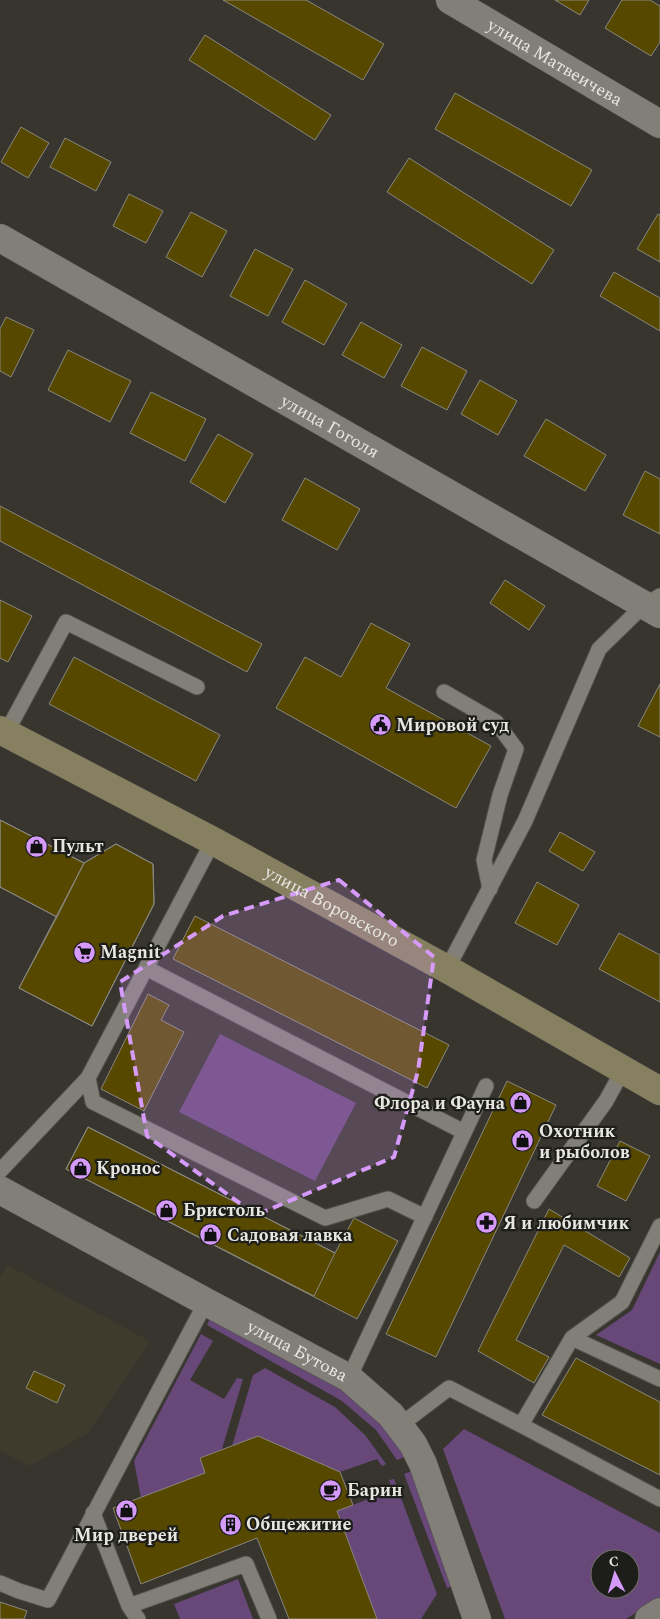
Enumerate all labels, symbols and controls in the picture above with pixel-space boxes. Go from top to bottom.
street label: улица Матвеичева [481,11,628,113]
street label: улица Гоголя [275,387,385,465]
place label: Мировой суд [396,712,509,739]
public building icon: Мировой суд [368,713,392,737]
place label: Пульт [52,833,104,860]
shop icon: Пульт [24,834,48,858]
street label: улица Воровского [259,858,404,954]
place label: Magnit [100,939,161,966]
supermarket icon: Magnit [72,940,96,964]
place label: Флора и Фауна [374,1090,506,1117]
shop icon: Флора и Фауна [509,1091,533,1115]
place label: Охотник и рыболов [539,1118,630,1166]
shop icon: Охотник и рыболов [511,1129,535,1153]
place label: Кронос [96,1155,161,1182]
shop icon: Кронос [68,1156,92,1180]
place label: Бристоль [183,1197,265,1224]
shop icon: Бристоль [155,1198,179,1222]
place label: Я и любимчик [503,1210,629,1237]
pharmacy icon: Я и любимчик [475,1211,499,1235]
place label: Садовая лавка [227,1222,353,1249]
shop icon: Садовая лавка [199,1223,223,1247]
street label: улица Бутова [241,1312,353,1389]
place label: Барин [347,1477,403,1504]
cafe icon: Барин [319,1478,343,1502]
shop icon: Мир дверей [114,1498,138,1522]
place label: Общежитие [246,1511,352,1538]
building icon: Общежитие [218,1512,242,1536]
place label: Мир дверей [74,1522,178,1549]
north arrow [590,1549,640,1599]
text: С [608,1551,620,1572]

